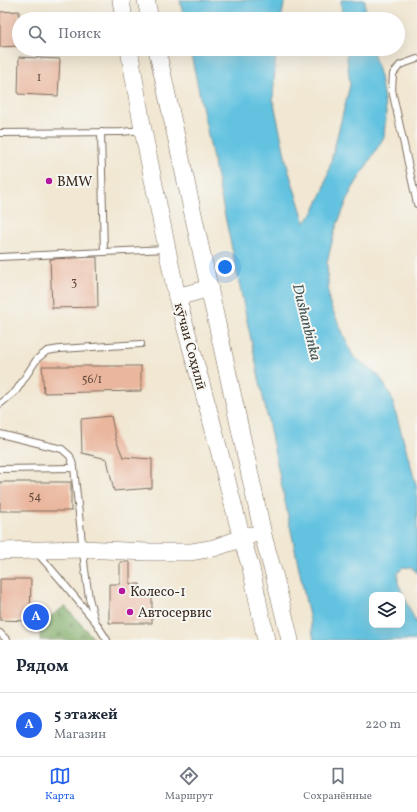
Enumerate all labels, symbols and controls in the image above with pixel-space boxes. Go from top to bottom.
search box [12,12,405,56]
icon: search [26,23,48,45]
text: Поиск [58,24,101,45]
house number: 1 [37,70,41,86]
place label: BMW [57,173,92,192]
marker: BMW [44,176,54,186]
your location [215,257,235,277]
house number: 3 [71,275,77,291]
water label: Dushanbinka [286,282,325,363]
street label: кӯчаи Соҳилӣ [169,301,210,392]
house number: 56/1 [82,372,102,388]
house number: 54 [29,489,41,505]
place label: Колесо-1 [130,583,186,602]
marker: Колесо-1 [117,586,127,596]
map controls [369,592,405,628]
button: layers [369,592,405,628]
pin: A [23,602,49,632]
place label: Автосервис [138,604,212,623]
marker: Автосервис [125,607,135,617]
text: Рядом [16,655,69,678]
text: 5 этажей [54,705,118,726]
text: A [24,716,34,734]
text: 220 m [365,716,401,734]
text: Магазин [54,726,106,744]
tab: Карта [45,765,75,804]
tab: Маршрут [165,765,213,804]
tab: Сохранённые [303,765,372,804]

